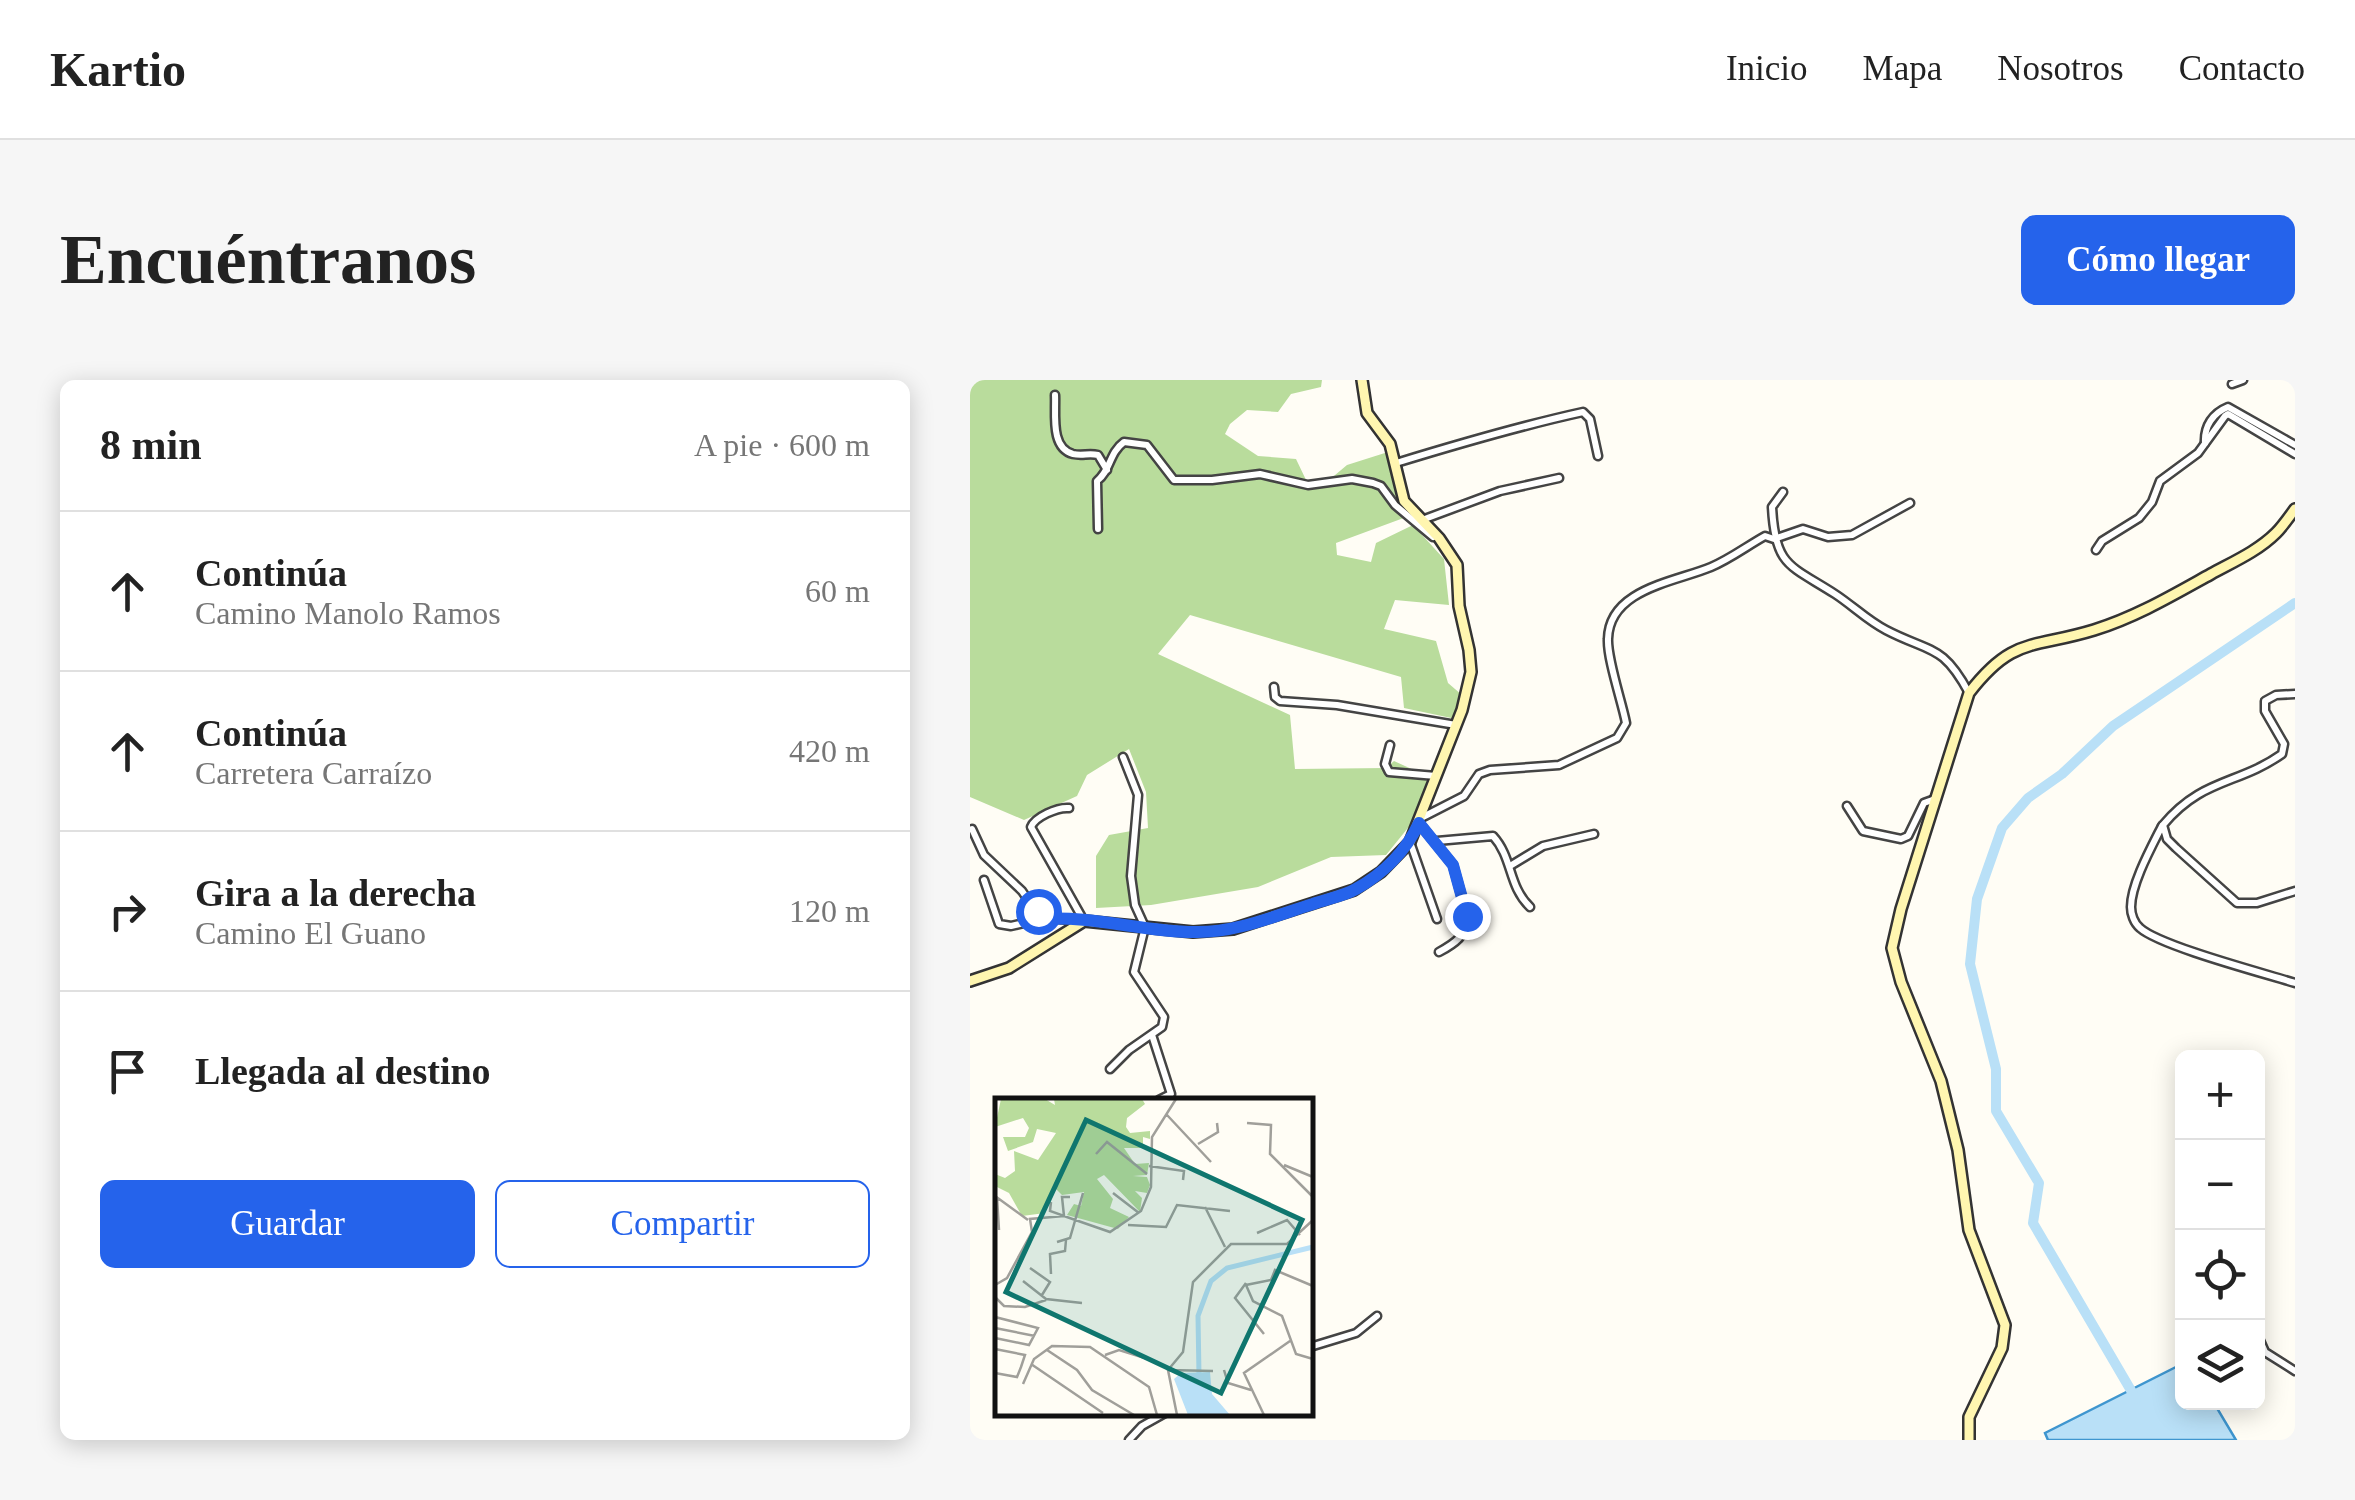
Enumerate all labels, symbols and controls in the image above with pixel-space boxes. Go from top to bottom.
text: Kartio [50,43,186,96]
text: Inicio [1726,49,1808,88]
text: Mapa [1863,49,1942,88]
text: Nosotros [1997,49,2124,88]
text: Contacto [2179,49,2305,88]
button: Cómo llegar [2021,215,2295,305]
text: Encuéntranos [60,221,476,298]
text: 8 min [100,422,202,468]
text: A pie · 600 m [694,427,870,463]
text: Continúa [195,552,347,594]
icon: ahead [100,564,155,619]
text: 60 m [805,573,870,609]
text: Camino Manolo Ramos [195,595,501,631]
text: Continúa [195,712,347,754]
icon: ahead [100,724,155,779]
text: 420 m [789,733,870,769]
text: Carretera Carraízo [195,755,432,791]
text: Gira a la derecha [195,872,476,914]
icon: right [100,884,155,939]
route start [1016,889,1062,935]
text: 120 m [789,893,870,929]
route end [1445,894,1491,940]
text: Camino El Guano [195,915,426,951]
icon: arrive [100,1044,155,1099]
text: Llegada al destino [195,1050,491,1092]
map controls [2175,1050,2265,1410]
button: + [2175,1050,2265,1140]
inset map [995,1098,1312,1415]
button: − [2175,1140,2265,1230]
button: Guardar [100,1180,475,1268]
button: Compartir [495,1180,870,1268]
button: locate [2175,1230,2265,1320]
button: layers [2175,1320,2265,1410]

